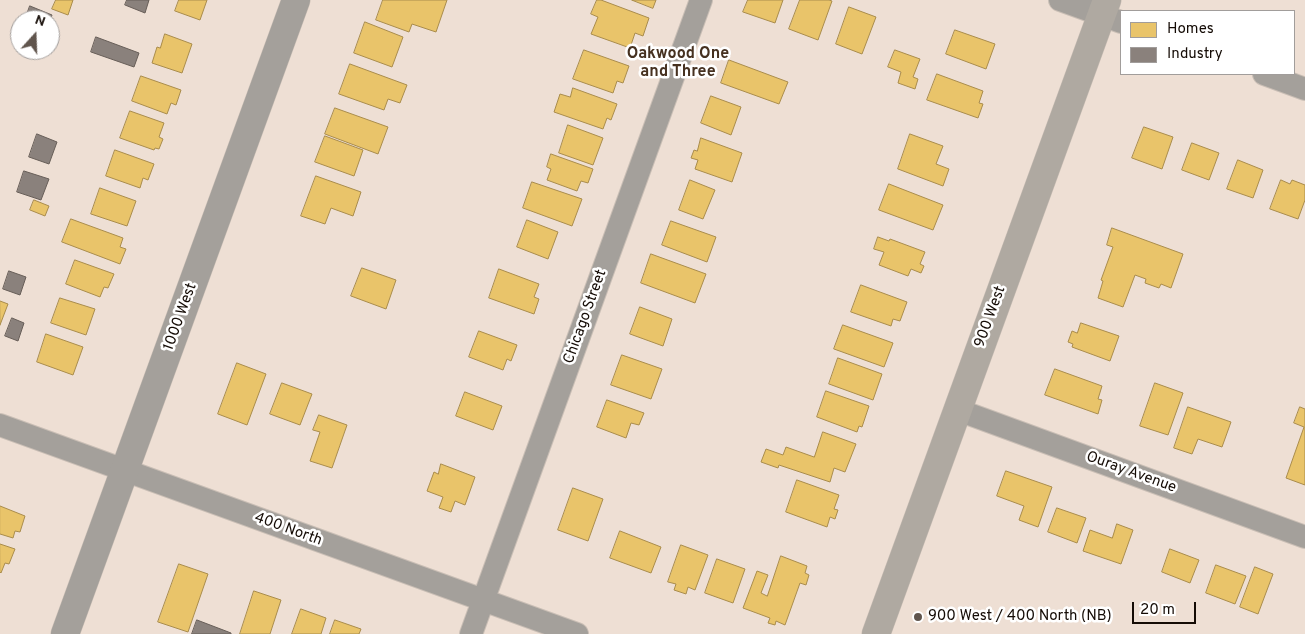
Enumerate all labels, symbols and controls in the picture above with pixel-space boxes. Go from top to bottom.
north arrow [10,10,60,60]
legend [1120,10,1295,75]
text: N [32,12,48,31]
text: Homes [1167,20,1214,39]
district label: Oakwood One and Three [627,45,729,83]
text: Industry [1167,45,1223,64]
street label: Chicago Street [561,267,611,367]
street label: 1000 West [160,281,202,353]
street label: 900 West [972,284,1010,350]
street label: Ouray Avenue [1084,448,1178,498]
street label: 400 North [252,509,324,551]
scale bar [1135,592,1199,624]
text: 20 m [1140,601,1175,620]
place label: 900 West / 400 North (NB) [928,608,1112,626]
marker: 900 West / 400 North (NB) [912,611,924,623]

